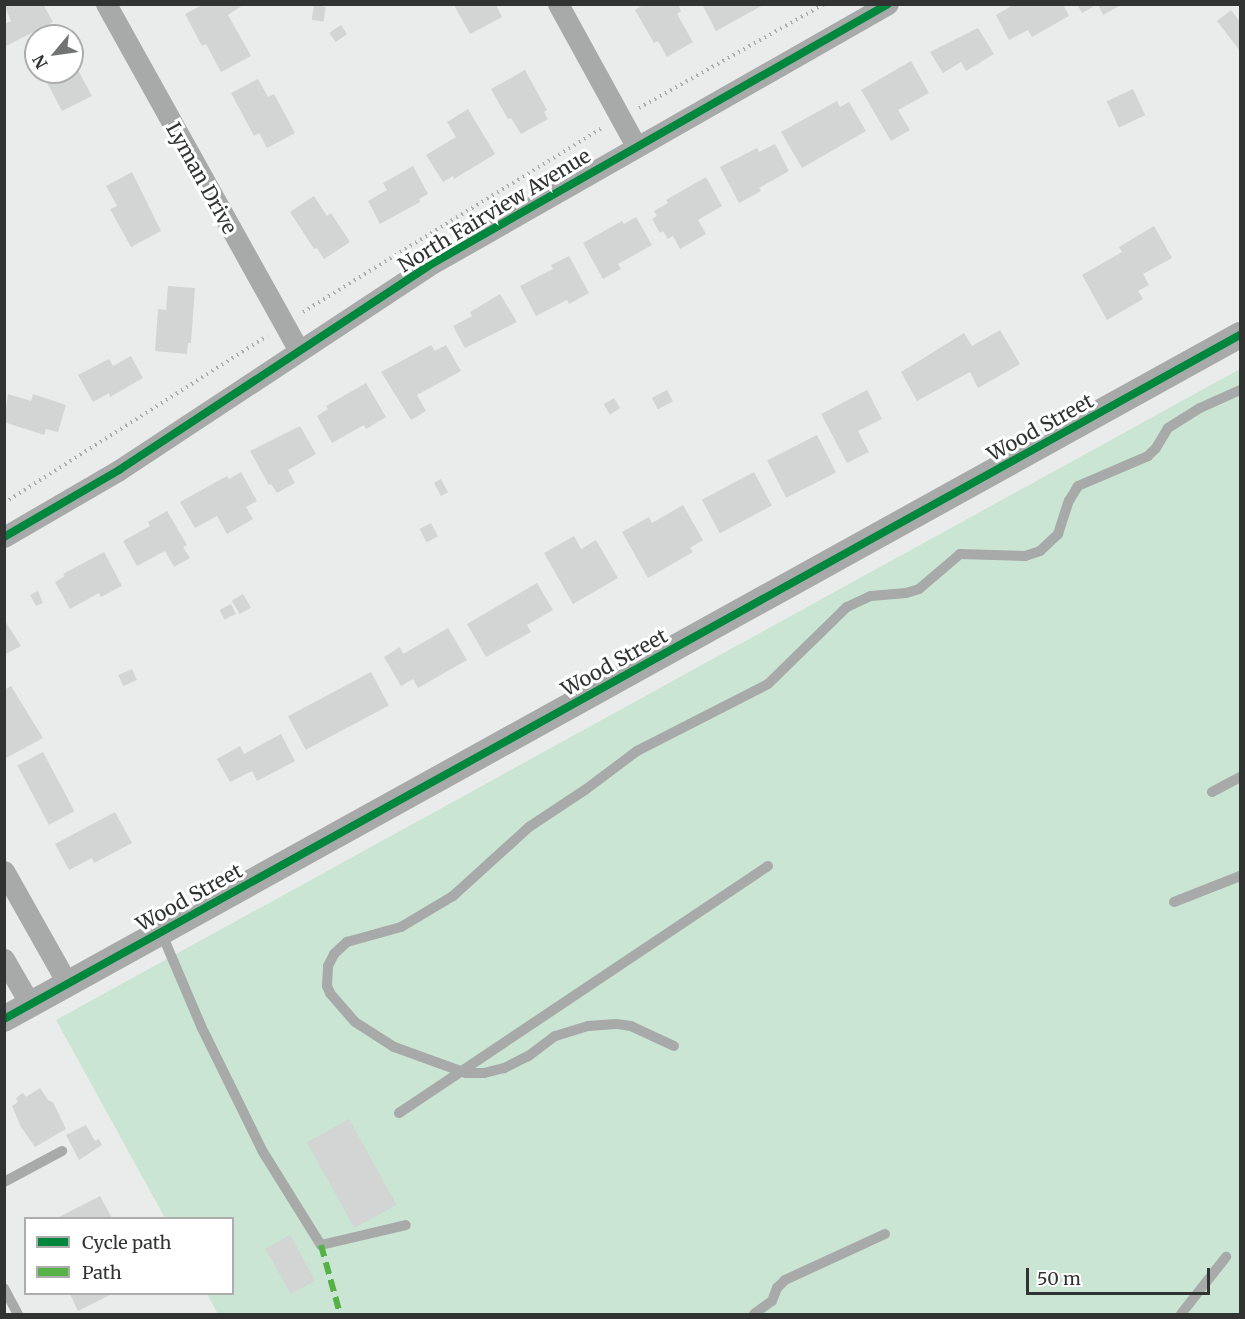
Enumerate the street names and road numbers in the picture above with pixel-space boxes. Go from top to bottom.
street label: Lyman Drive [162,118,242,238]
street label: North Fairview Avenue [394,143,594,277]
street label: Wood Street [983,388,1097,466]
street label: Wood Street [557,623,671,701]
street label: Wood Street [132,858,246,936]

